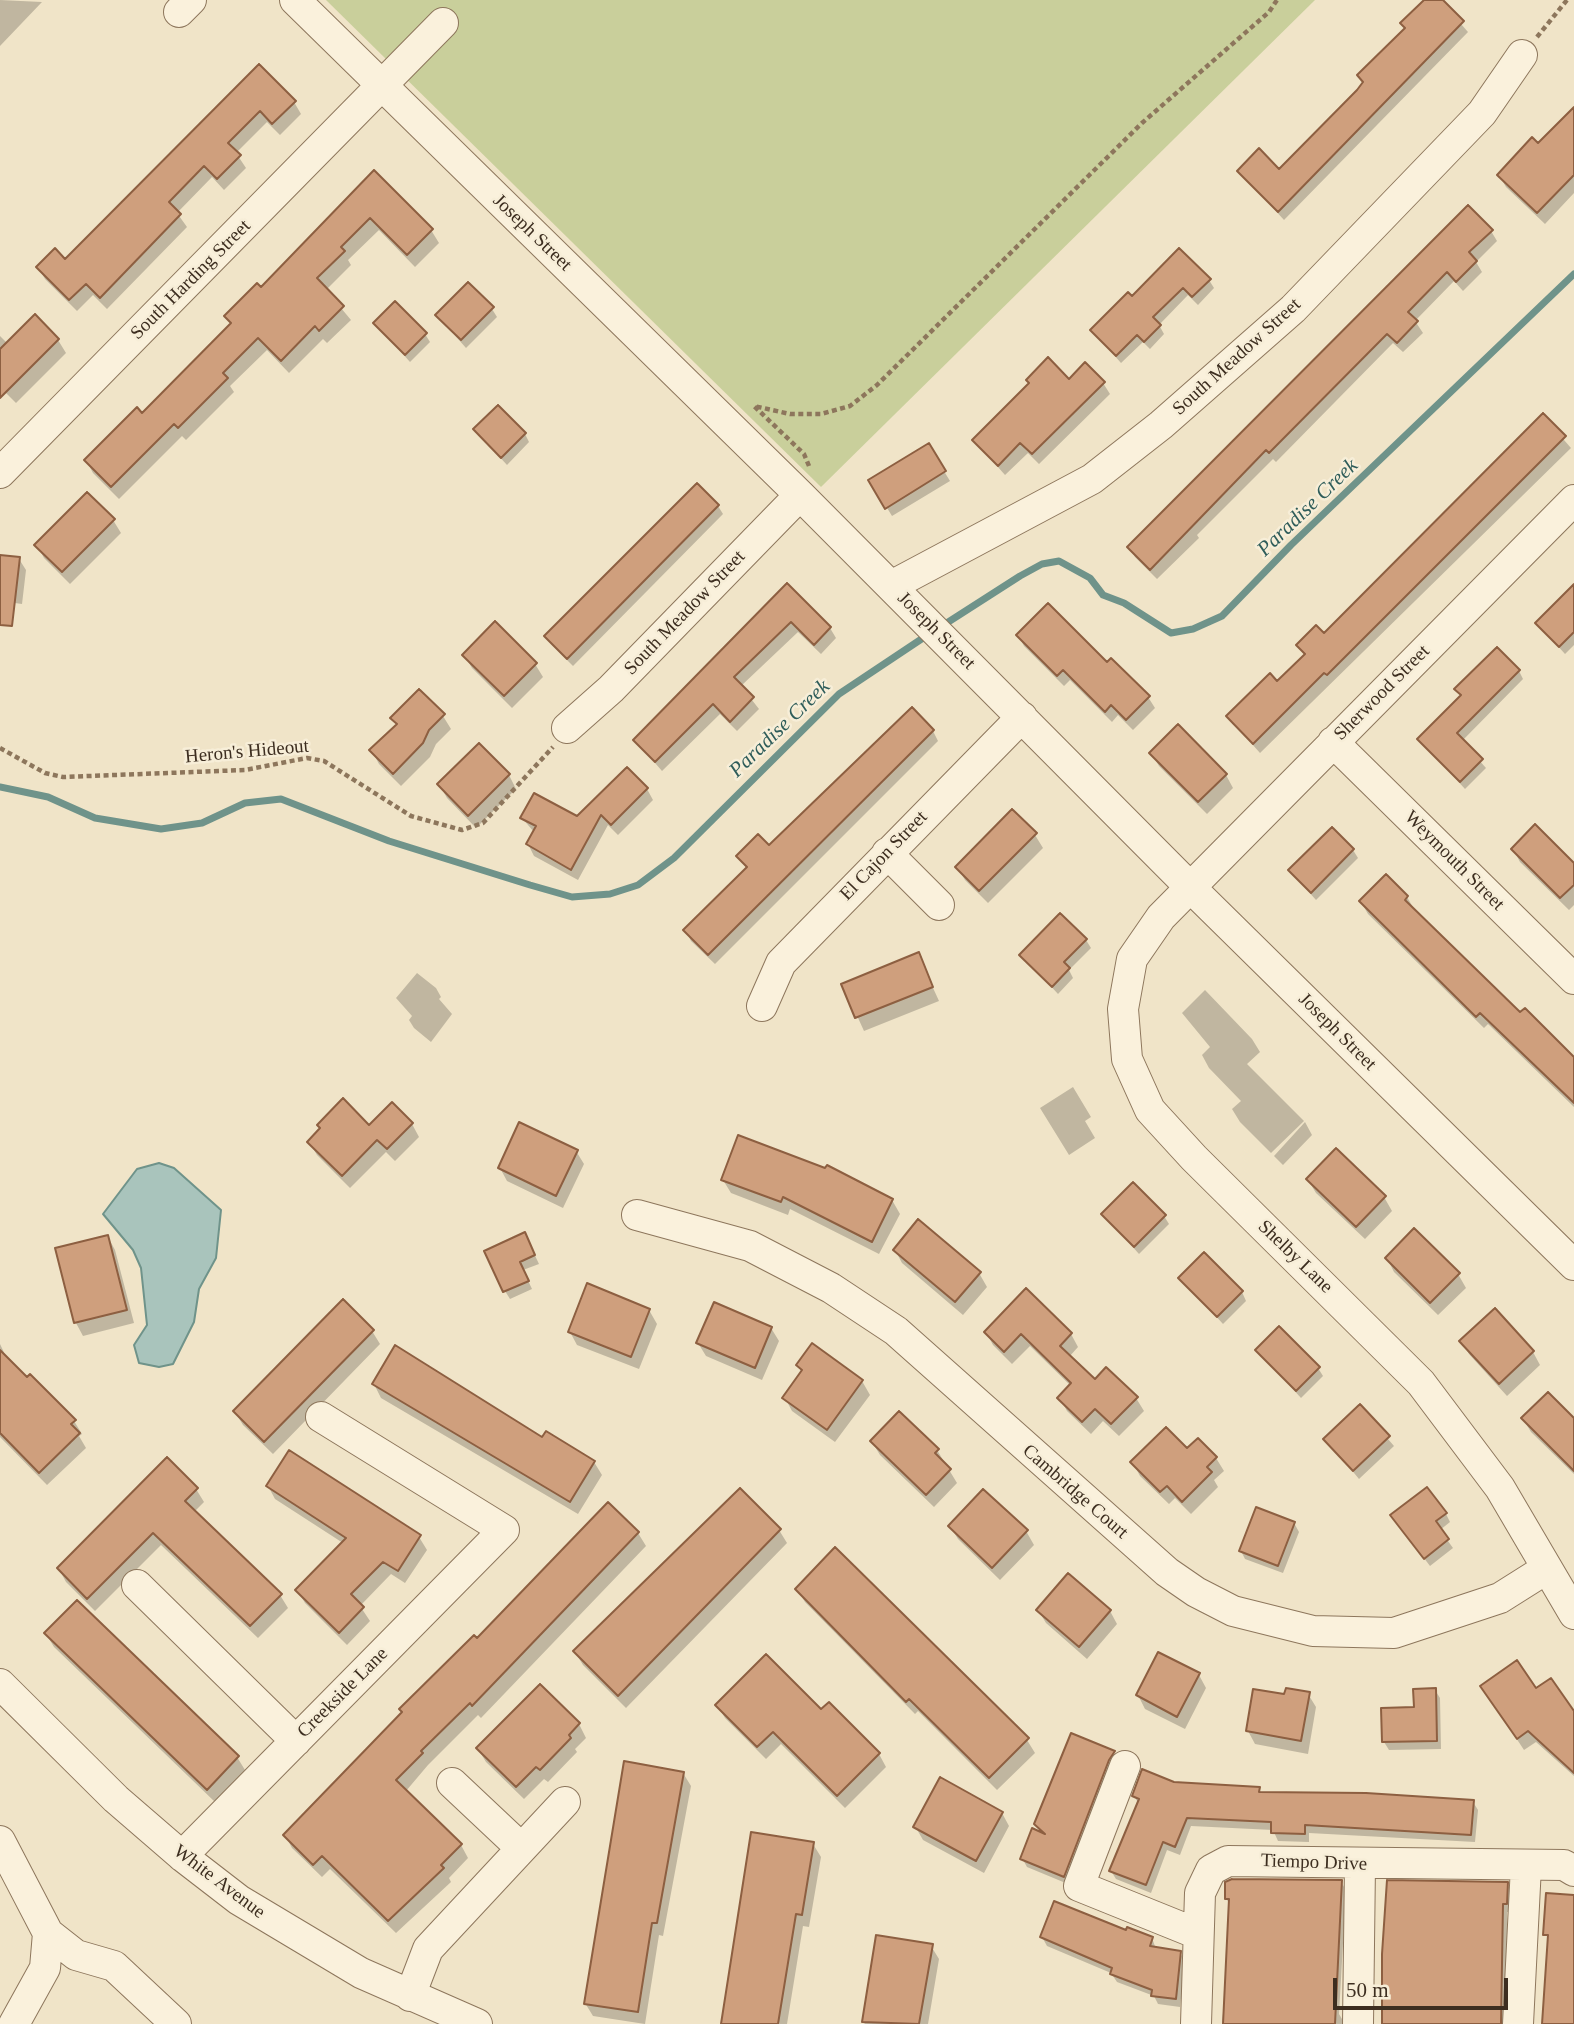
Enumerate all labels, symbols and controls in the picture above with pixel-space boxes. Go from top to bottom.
street label: Joseph Street [488,190,576,276]
street label: South Harding Street [126,215,256,345]
street label: South Meadow Street [1168,293,1306,421]
water label: Paradise Creek [1252,454,1364,562]
street label: South Meadow Street [620,546,750,680]
street label: Joseph Street [892,587,980,675]
street label: Sherwood Street [1329,640,1435,746]
water label: Paradise Creek [724,675,836,783]
street label: Heron's Hideout [184,735,310,769]
street label: El Cajon Street [835,806,933,906]
street label: Weymouth Street [1399,806,1509,916]
street label: Joseph Street [1293,988,1381,1076]
street label: Shelby Lane [1253,1216,1337,1298]
street label: Cambridge Court [1018,1440,1132,1544]
street label: Creekside Lane [293,1643,393,1743]
street label: White Avenue [169,1840,269,1924]
street label: Tiempo Drive [1260,1850,1368,1876]
scale bar [1336,1965,1511,2009]
text: 50 m [1346,1978,1389,2002]

